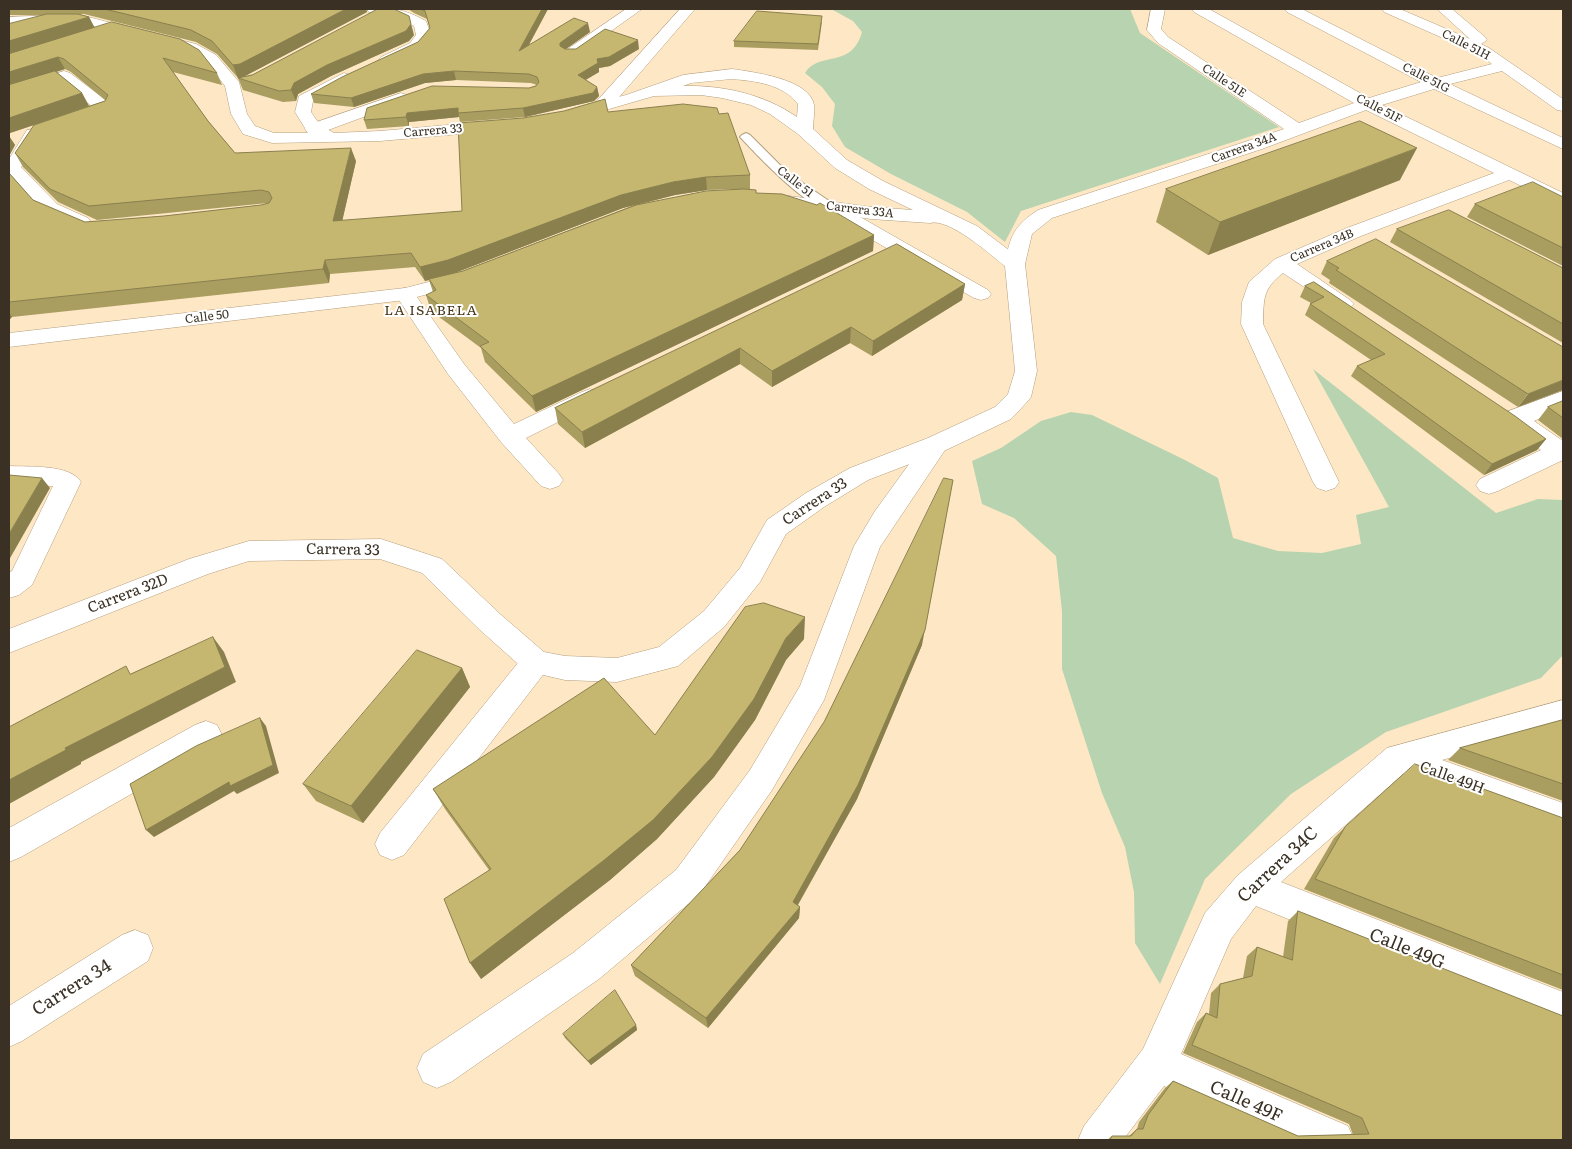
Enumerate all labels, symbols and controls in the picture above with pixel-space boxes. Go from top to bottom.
street label: Calle 51H [1439,27,1493,63]
street label: Calle 51G [1400,60,1452,96]
street label: Calle 51E [1199,61,1249,101]
street label: Calle 51F [1354,91,1404,127]
street label: Carrera 33 [403,121,463,141]
street label: Carrera 34A [1209,130,1279,166]
street label: Calle 51 [774,163,816,201]
street label: Carrera 33A [825,199,895,221]
street label: Carrera 34B [1288,226,1356,266]
district label: LA ISABELA [383,303,479,319]
street label: Calle 50 [184,307,230,327]
street label: Carrera 33 [779,474,851,530]
street label: Carrera 33 [306,540,380,560]
street label: Carrera 32D [85,570,171,618]
street label: Calle 49H [1417,758,1487,798]
street label: Carrera 34C [1233,822,1323,908]
street label: Calle 49G [1366,924,1448,974]
street label: Carrera 34 [28,955,116,1021]
street label: Calle 49F [1206,1076,1286,1128]

